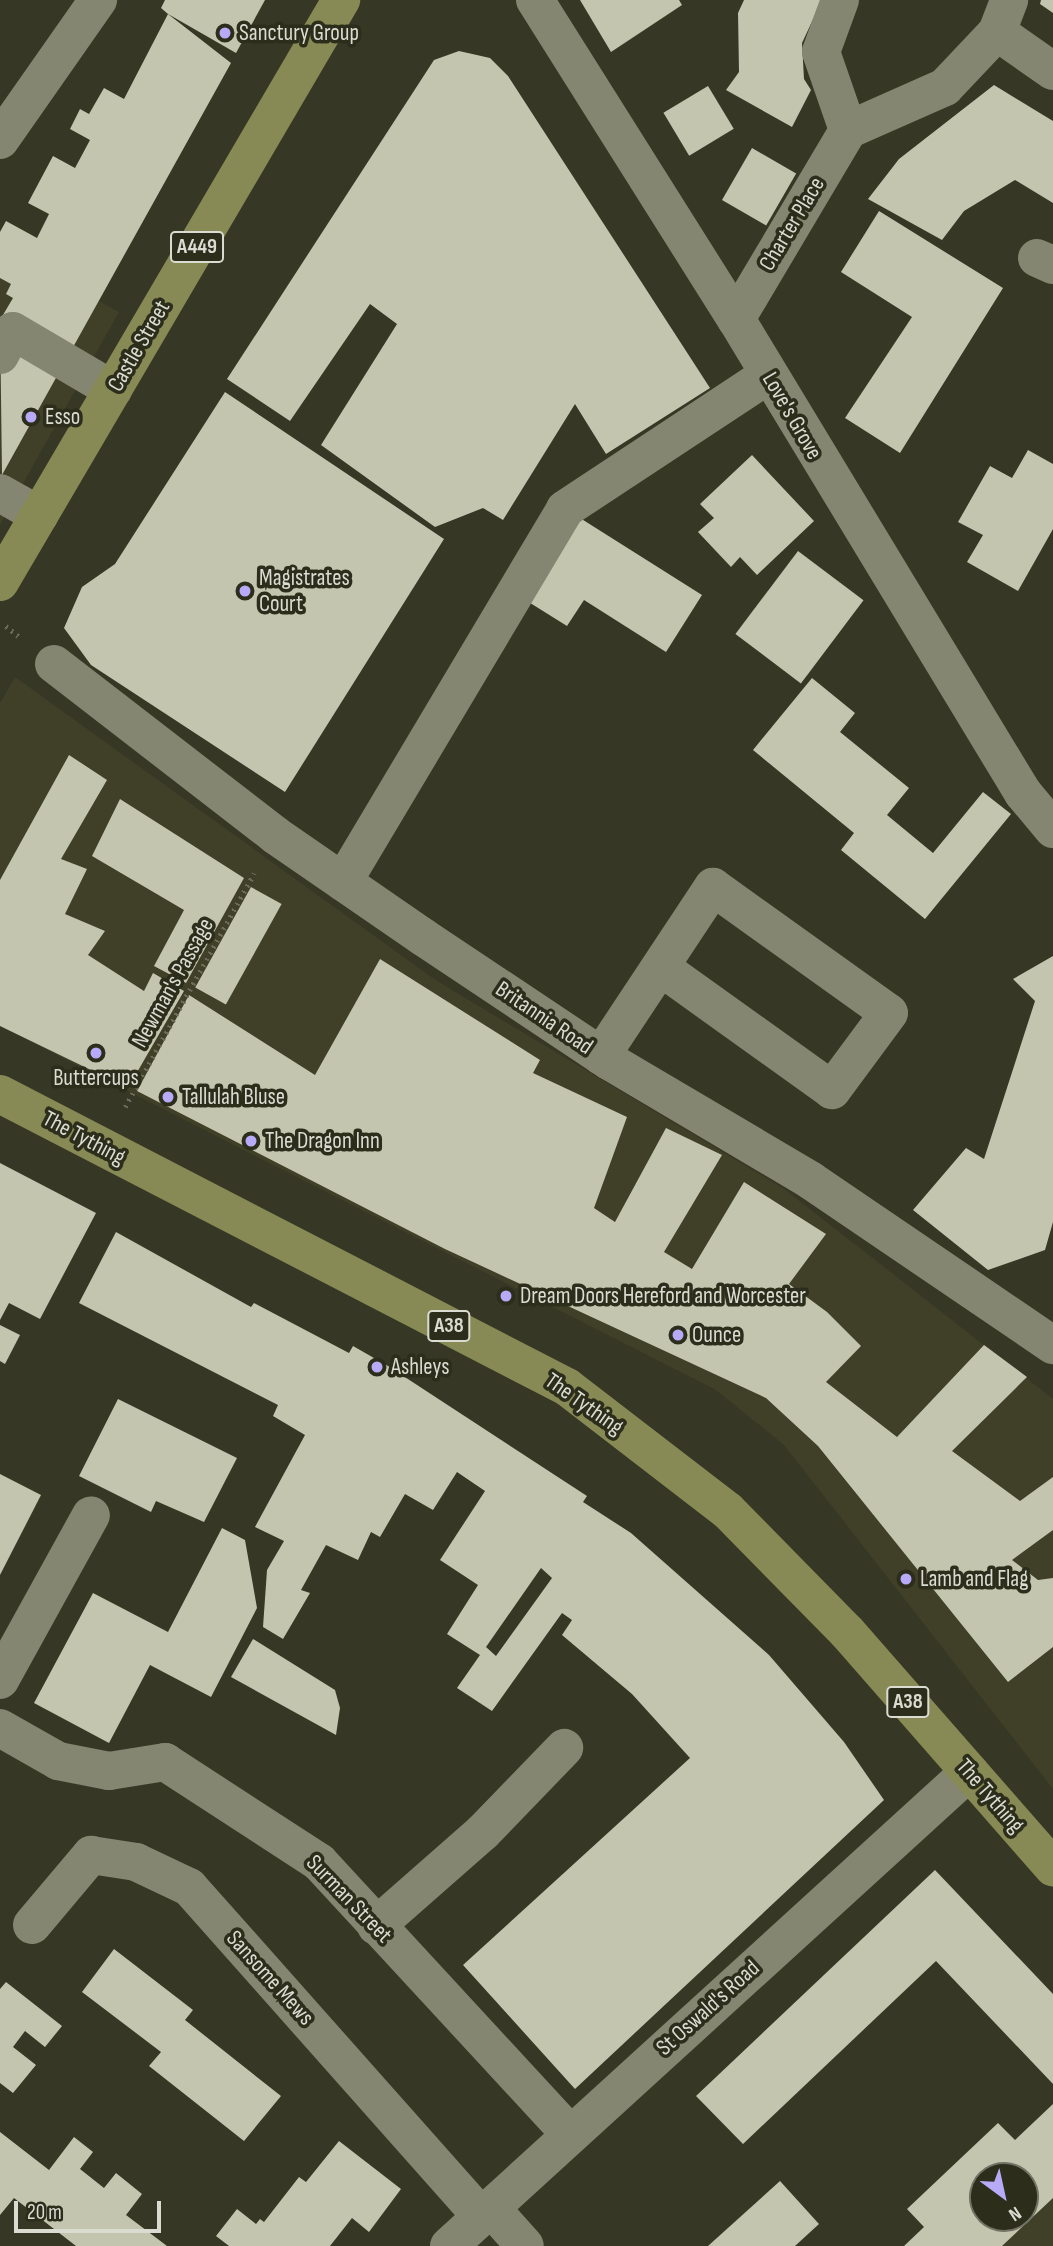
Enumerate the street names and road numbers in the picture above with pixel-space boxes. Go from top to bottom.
street label: Charter Place [753,172,831,276]
road number: A449 [169,230,225,264]
street label: Castle Street [102,296,176,396]
street label: Love's Grove [756,367,828,465]
street label: Newman's Passage [126,914,220,1052]
street label: Britannia Road [490,975,598,1061]
street label: The Tything [38,1105,130,1171]
road number: A38 [426,1308,472,1344]
street label: The Tything [539,1367,629,1441]
road number: A38 [885,1684,931,1720]
street label: The Tything [950,1753,1030,1839]
street label: Surman Street [300,1849,398,1949]
street label: Sansome Mews [220,1925,320,2031]
street label: St Oswald's Road [651,1954,765,2062]

